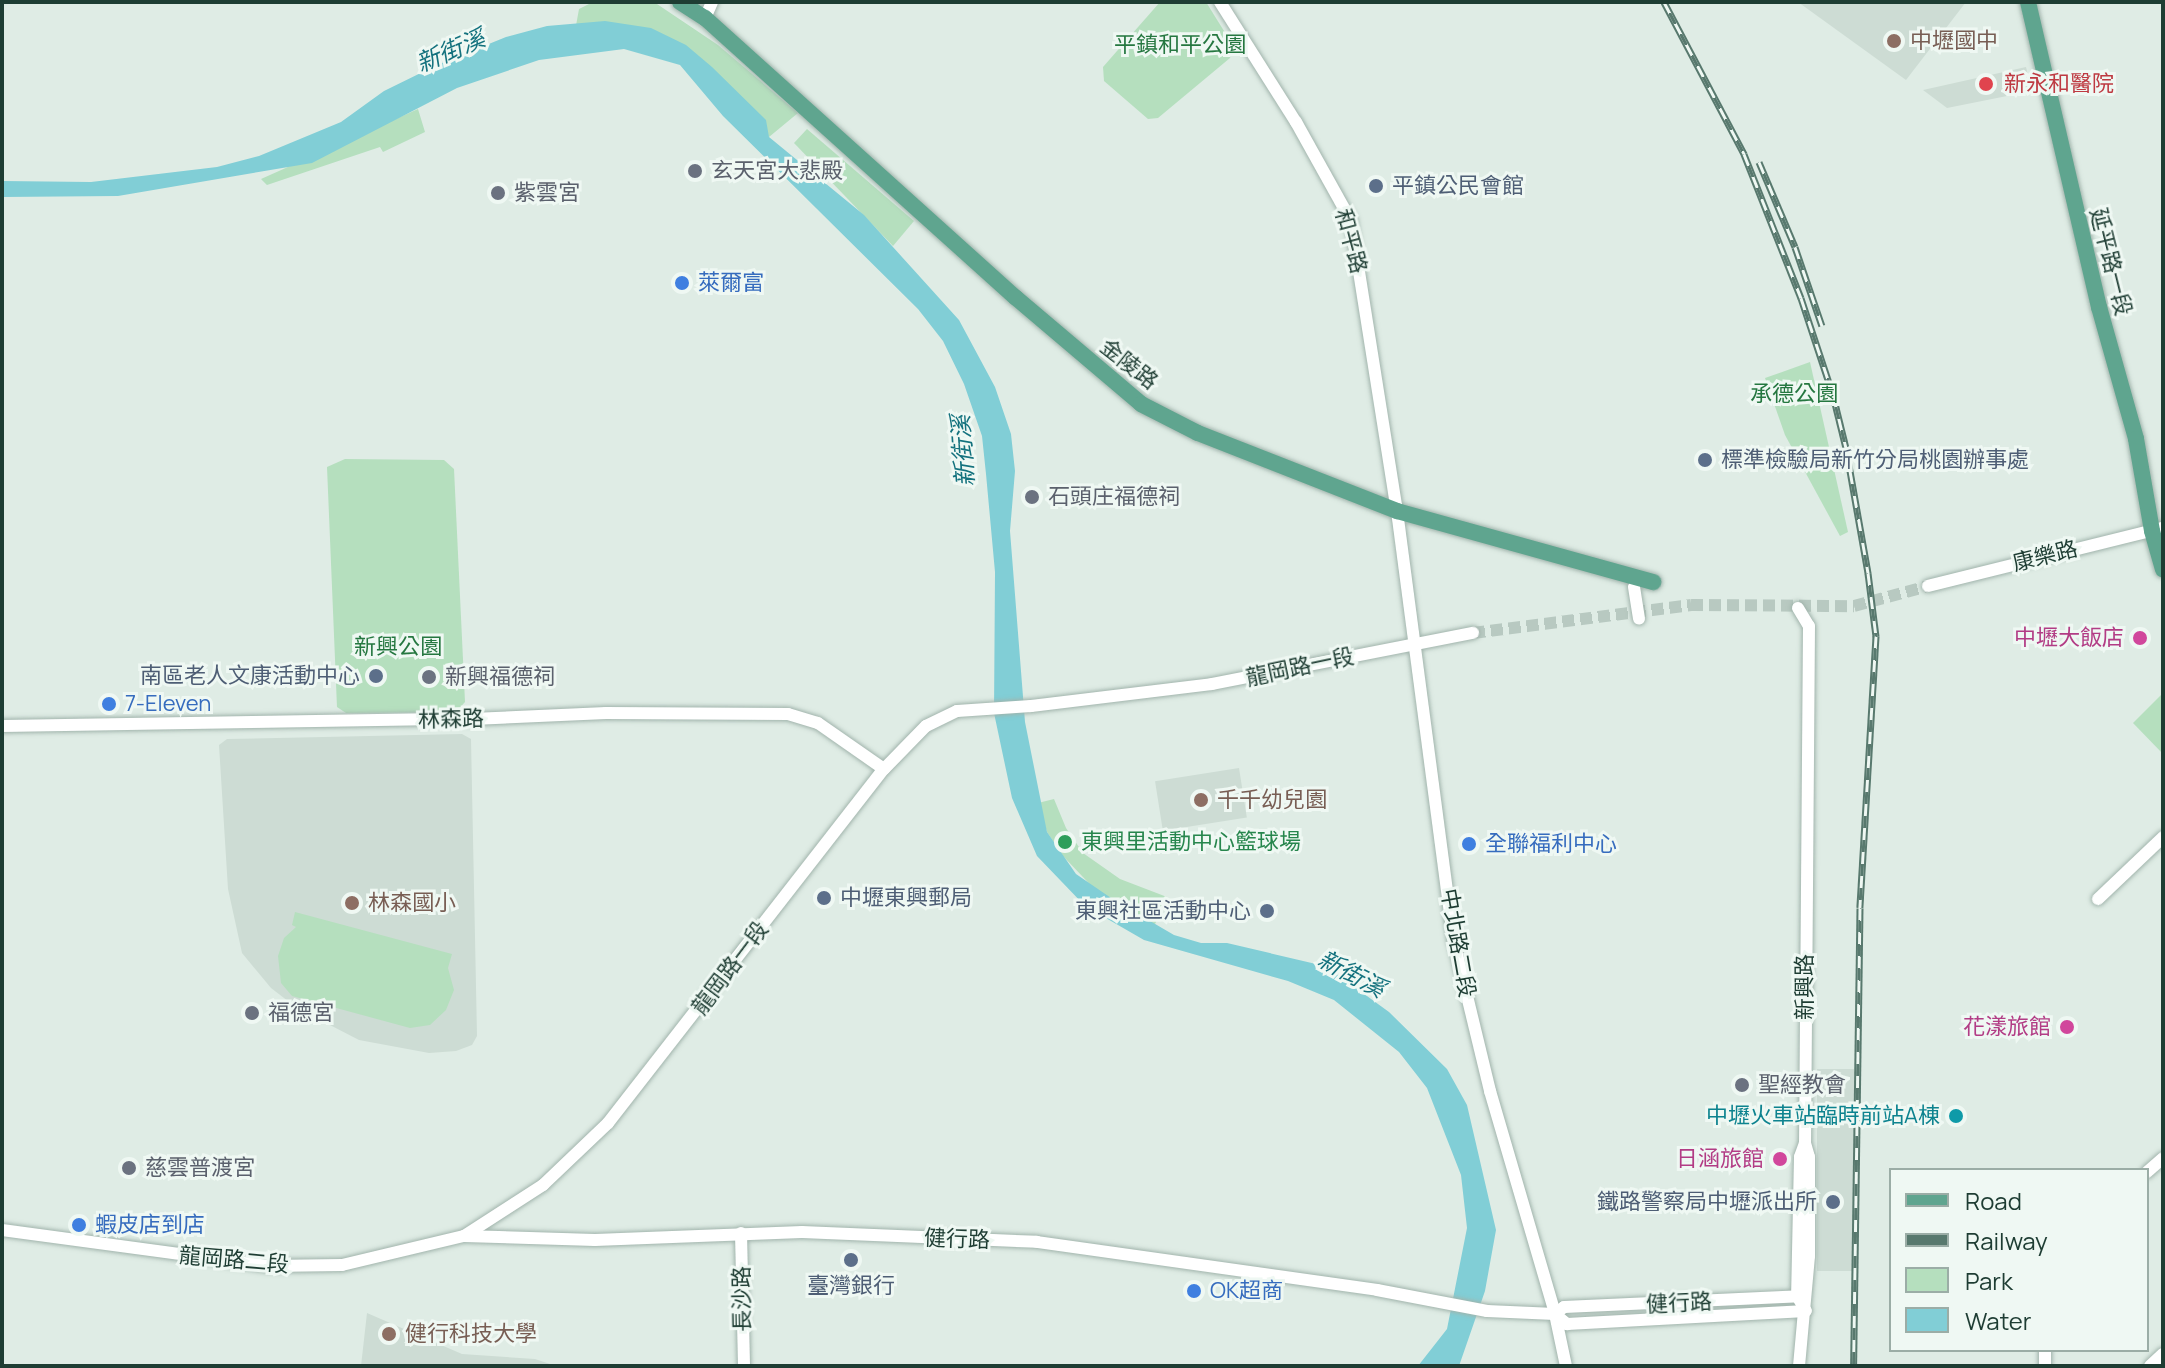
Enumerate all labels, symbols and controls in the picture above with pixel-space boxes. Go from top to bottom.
water label: 新街溪 [411,23,489,77]
place label: 中壢國中 [1910,28,1998,54]
park label: 平鎮和平公園 [1114,32,1246,58]
marker: 中壢國中 [1885,32,1903,50]
place label: 新永和醫院 [2004,71,2114,97]
marker: 新永和醫院 [1975,73,1997,95]
place label: 玄天宮大悲殿 [711,158,843,184]
marker: 玄天宮大悲殿 [686,162,704,180]
place label: 平鎮公民會館 [1392,173,1524,199]
marker: 平鎮公民會館 [1367,177,1385,195]
place label: 紫雲宮 [514,180,580,206]
marker: 紫雲宮 [489,184,507,202]
street label: 延平路一段 [2085,205,2137,319]
street label: 和平路 [1330,206,1372,276]
place label: 萊爾富 [698,270,764,296]
marker: 萊爾富 [673,274,691,292]
street label: 金陵路 [1095,333,1163,395]
park label: 承德公園 [1750,381,1838,407]
water label: 新街溪 [945,414,979,488]
place label: 標準檢驗局新竹分局桃園辦事處 [1721,447,2029,473]
marker: 標準檢驗局新竹分局桃園辦事處 [1696,451,1714,469]
place label: 石頭庄福德祠 [1048,484,1180,510]
marker: 石頭庄福德祠 [1023,488,1041,506]
street label: 康樂路 [2010,535,2080,577]
place label: 中壢大飯店 [2014,625,2124,651]
marker: 中壢大飯店 [2131,629,2149,647]
park label: 新興公園 [354,634,442,660]
street label: 龍岡路一段 [1243,643,1357,691]
place label: 南區老人文康活動中心 [140,663,360,689]
place label: 新興福德祠 [445,664,555,690]
marker: 南區老人文康活動中心 [367,667,385,685]
marker: 新興福德祠 [420,668,438,686]
place label: 7-Eleven [125,691,211,717]
marker: 7-Eleven [100,695,118,713]
street label: 林森路 [418,705,484,733]
place label: 千千幼兒園 [1217,787,1327,813]
marker: 千千幼兒園 [1192,791,1210,809]
place label: 東興里活動中心籃球場 [1081,829,1301,855]
place label: 全聯福利中心 [1485,831,1617,857]
marker: 東興里活動中心籃球場 [1056,833,1074,851]
marker: 全聯福利中心 [1460,835,1478,853]
place label: 中壢東興郵局 [840,885,972,911]
street label: 中北路二段 [1435,887,1481,999]
marker: 中壢東興郵局 [815,889,833,907]
place label: 林森國小 [368,890,456,916]
marker: 林森國小 [343,894,361,912]
place label: 東興社區活動中心 [1075,898,1251,924]
marker: 東興社區活動中心 [1258,902,1276,920]
street label: 龍岡路一段 [686,916,774,1020]
water label: 新街溪 [1313,943,1391,1003]
street label: 新興路 [1792,954,1818,1020]
place label: 福德宮 [268,1000,334,1026]
marker: 福德宮 [243,1004,261,1022]
place label: 花漾旅館 [1963,1014,2051,1040]
marker: 花漾旅館 [2058,1018,2076,1036]
place label: 聖經教會 [1758,1072,1846,1098]
marker: 聖經教會 [1733,1076,1751,1094]
place label: 中壢火車站臨時前站A棟 [1706,1103,1940,1129]
marker: 中壢火車站臨時前站A棟 [1947,1107,1965,1125]
place label: 日涵旅館 [1676,1146,1764,1172]
marker: 日涵旅館 [1771,1150,1789,1168]
place label: 慈雲普渡宮 [145,1155,255,1181]
marker: 慈雲普渡宮 [120,1159,138,1177]
legend [1889,1168,2149,1352]
text: Road [1965,1184,2022,1217]
place label: 鐵路警察局中壢派出所 [1597,1189,1817,1215]
marker: 鐵路警察局中壢派出所 [1824,1193,1842,1211]
place label: 蝦皮店到店 [95,1212,205,1238]
marker: 蝦皮店到店 [70,1216,88,1234]
text: Railway [1965,1224,2048,1257]
street label: 健行路 [924,1225,990,1253]
street label: 龍岡路二段 [178,1242,290,1278]
marker: 臺灣銀行 [842,1251,860,1269]
text: Park [1965,1264,2013,1297]
street label: 長沙路 [728,1266,756,1332]
place label: 臺灣銀行 [807,1273,895,1299]
place label: OK超商 [1210,1278,1283,1304]
marker: OK超商 [1185,1282,1203,1300]
street label: 健行路 [1645,1288,1713,1318]
text: Water [1965,1304,2032,1337]
place label: 健行科技大學 [405,1321,537,1347]
marker: 健行科技大學 [380,1325,398,1343]

